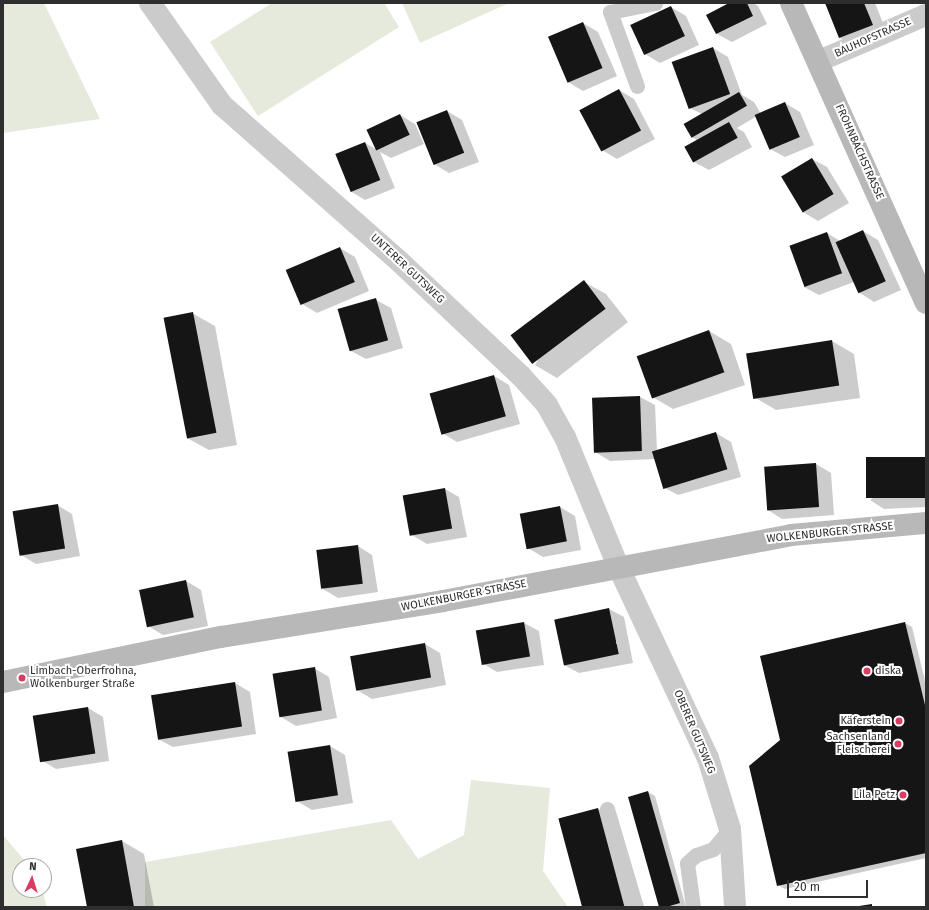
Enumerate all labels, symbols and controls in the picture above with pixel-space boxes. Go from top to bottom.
street label: BAUHOFSTRASSE [833,15,913,61]
street label: FROHNBACHSTRASSE [832,102,886,202]
street label: UNTERER GUTSWEG [367,231,447,307]
street label: WOLKENBURGER STRASSE [766,520,894,546]
street label: WOLKENBURGER STRASSE [400,577,528,615]
place label: diska [875,664,901,678]
place label: Limbach-Oberfrohna, Wolkenburger Straße [30,665,136,691]
marker: diska [862,666,872,676]
marker: Limbach-Oberfrohna, Wolkenburger Straße [17,673,27,683]
street label: OBERER GUTSWEG [670,688,718,776]
place label: Käferstein [840,714,891,728]
marker: Käferstein [894,716,904,726]
place label: Sachsenland Fleischerei [827,731,890,757]
marker: Sachsenland Fleischerei [893,739,903,749]
place label: Lila Petz [854,788,895,802]
marker: Lila Petz [898,790,908,800]
north arrow [12,858,52,898]
text: N [29,860,37,873]
scale bar [789,872,870,898]
text: 20 m [794,880,820,894]

